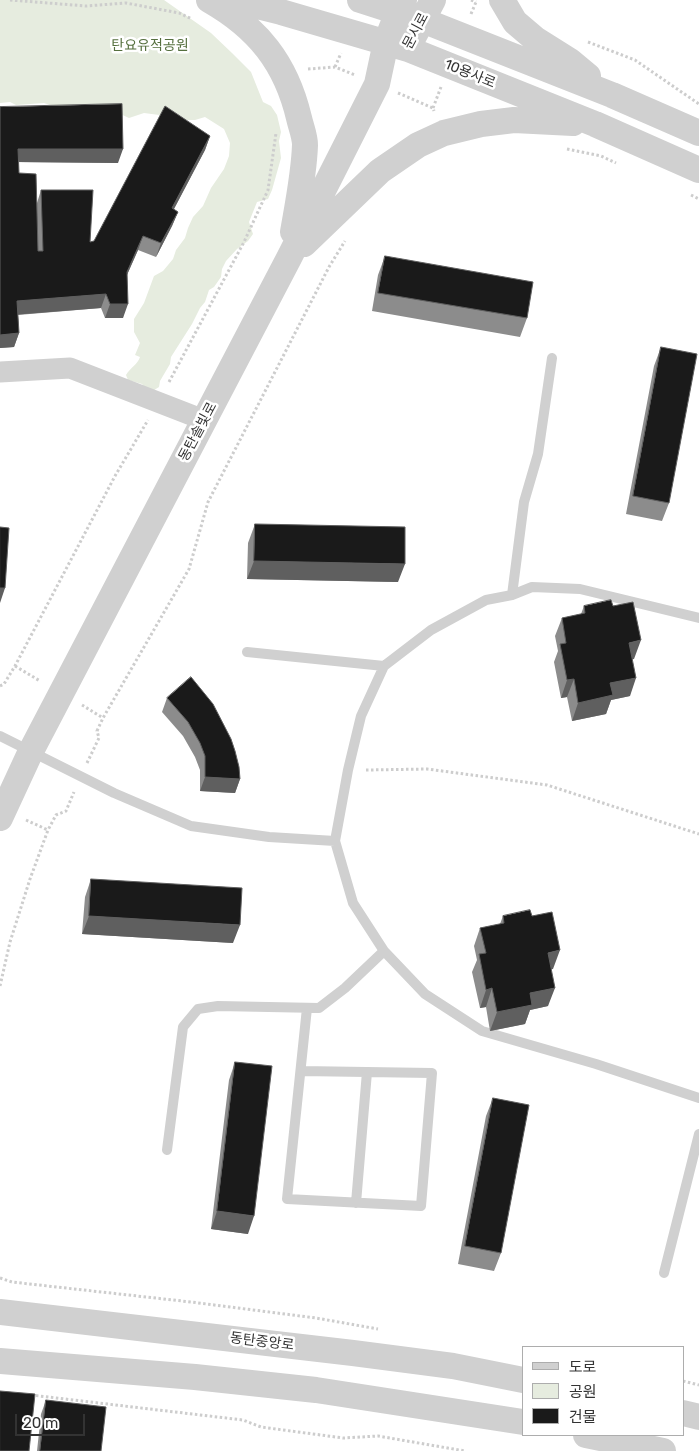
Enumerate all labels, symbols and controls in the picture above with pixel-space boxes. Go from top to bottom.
street label: 문시로 [400,10,432,52]
park label: 탄요유적공원 [111,38,189,54]
street label: 10용사로 [442,56,498,92]
street label: 동탄솔빛로 [175,400,221,464]
street label: 동탄중앙로 [229,1330,295,1354]
legend [522,1346,684,1436]
text: 도로 [569,1358,597,1376]
text: 공원 [569,1383,597,1401]
scale bar [18,1404,88,1436]
text: 건물 [569,1408,597,1426]
text: 20 m [23,1414,58,1432]

